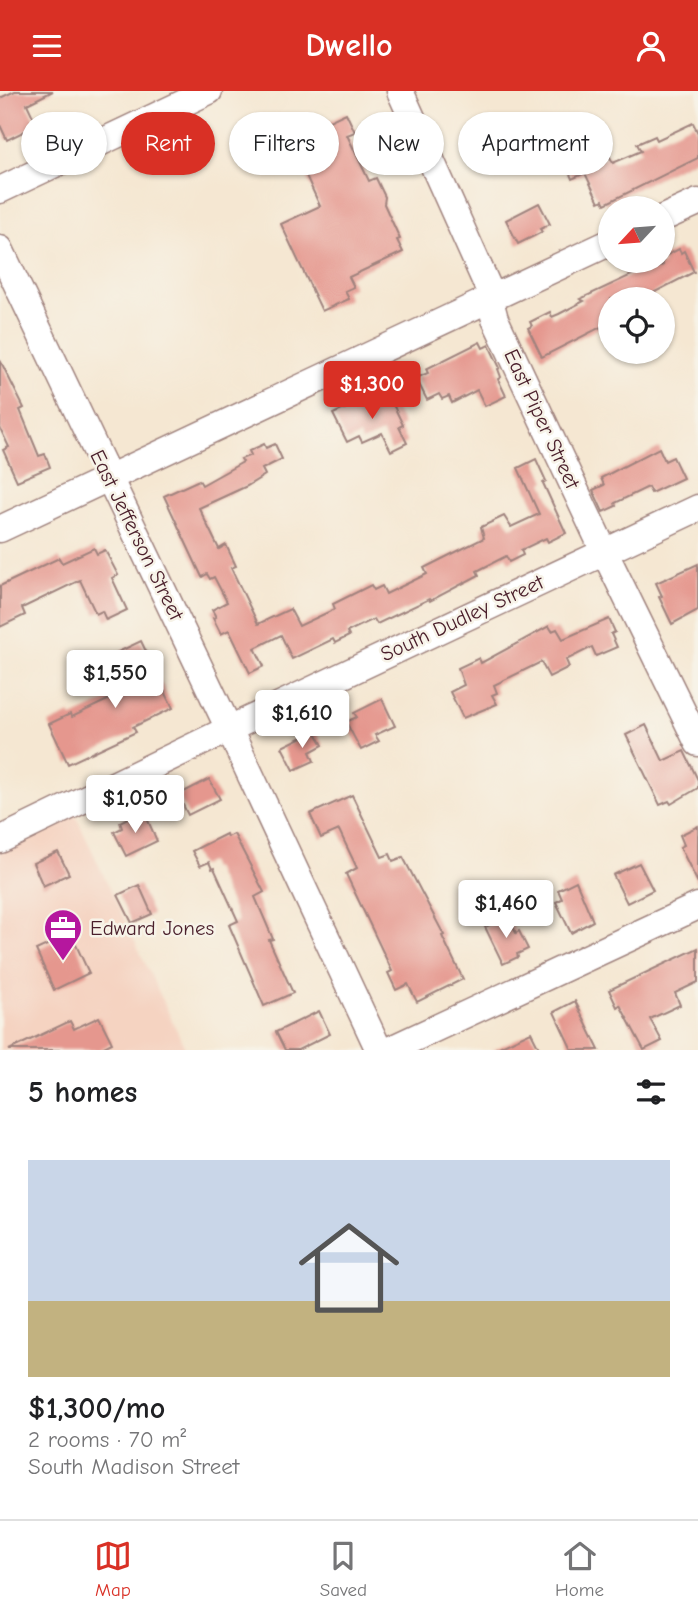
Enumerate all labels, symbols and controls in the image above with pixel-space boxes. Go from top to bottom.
icon: menu [28,27,66,65]
text: Dwello [305,27,393,64]
icon: person [632,27,670,65]
chip: Buy [21,112,107,175]
chip: Rent [121,112,215,175]
chip: Filters [229,112,339,175]
chip: New [353,112,444,175]
chip: Apartment [458,112,613,175]
north arrow [598,196,676,273]
map controls [598,196,675,364]
button: locate [598,287,675,364]
street label: East Piper Street [499,345,585,494]
pin: $1,300 [315,361,429,421]
text: $1,300 [340,370,404,397]
street label: East Jefferson Street [85,446,189,625]
street label: South Dudley Street [377,569,548,666]
pin: $1,550 [58,651,172,710]
text: $1,550 [83,659,147,686]
pin: $1,610 [245,691,359,750]
text: $1,610 [271,699,333,726]
pin: $1,050 [78,775,192,835]
text: $1,050 [102,784,168,811]
pin: $1,460 [449,881,563,940]
text: $1,460 [474,889,538,916]
office icon: Edward Jones [42,907,84,962]
place label: Edward Jones [90,916,214,940]
icon: filters [632,1073,670,1111]
text: 5 homes [28,1075,137,1110]
icon: home [286,1205,412,1331]
text: $1,300/mo [28,1391,165,1426]
text: 2 rooms · 70 m² [28,1426,186,1453]
text: South Madison Street [28,1453,239,1480]
tab: Map [94,1537,132,1601]
tab: Saved [320,1537,367,1601]
tab: Home [555,1537,604,1601]

